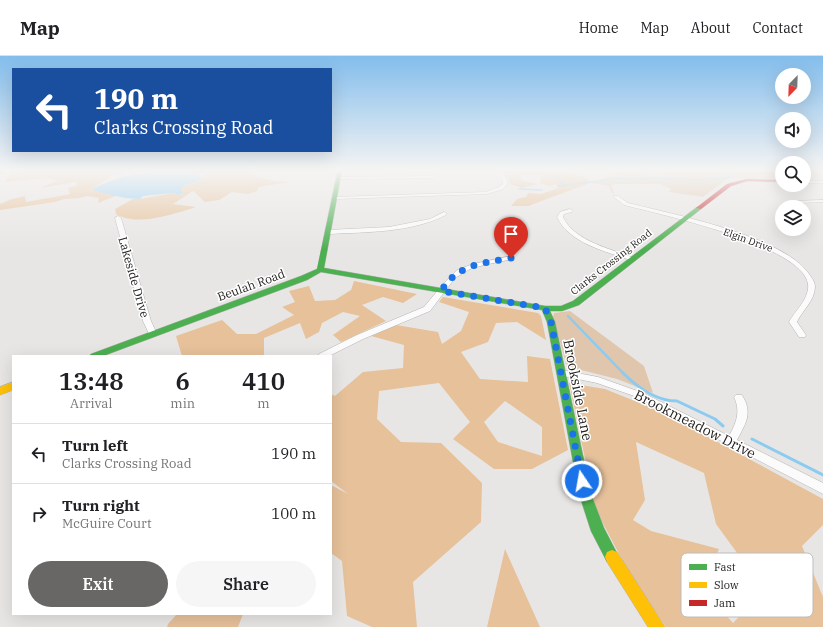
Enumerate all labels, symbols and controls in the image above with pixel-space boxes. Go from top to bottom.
text: Map [20,16,60,40]
text: Home [579,19,618,37]
text: Map [640,19,669,37]
text: About [691,19,730,37]
text: Contact [752,19,803,37]
north arrow [775,68,811,104]
map controls [775,68,811,236]
text: 190 m [94,80,178,117]
icon: left [28,84,80,136]
button: sound [775,112,811,148]
text: Clarks Crossing Road [94,116,273,139]
button: search [775,156,811,192]
button: layers [775,200,811,236]
pin [494,217,528,258]
icon: arrive [500,223,522,245]
street label: Elgin Drive [721,225,775,255]
street label: Clarks Crossing Road [568,226,654,298]
street label: Lakeside Drive [115,235,153,319]
street label: Beulah Road [215,266,287,304]
street label: Brookside Lane [559,338,597,442]
text: 13:48 [59,365,124,397]
text: 6 [176,365,190,397]
text: 410 [242,365,285,397]
street label: Brookmeadow Drive [631,386,759,462]
text: Arrival [70,395,112,412]
text: min [170,395,195,412]
text: m [257,395,270,412]
text: Turn left [62,436,128,455]
icon: left [28,443,50,465]
text: 190 m [271,444,316,463]
text: Clarks Crossing Road [62,455,192,472]
position arrow [561,460,603,502]
text: Turn right [62,496,140,515]
icon: right [28,503,50,525]
text: 100 m [271,504,316,523]
text: McGuire Court [62,515,151,532]
legend [681,553,813,617]
text: Fast [714,560,736,574]
button: Exit [28,561,168,607]
button: Share [176,561,316,607]
text: Slow [714,578,739,592]
text: Jam [714,596,736,610]

